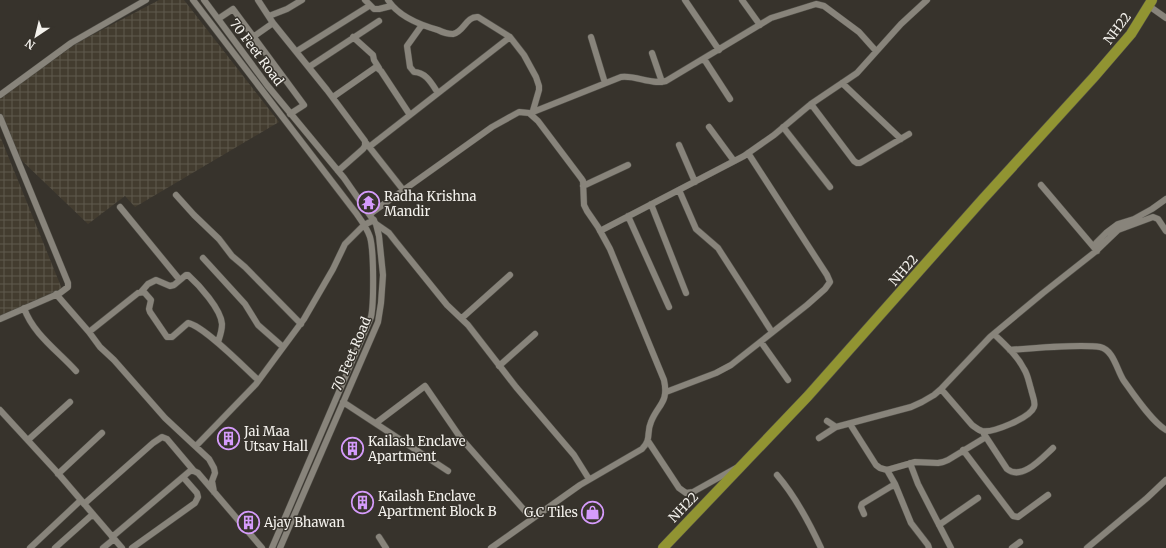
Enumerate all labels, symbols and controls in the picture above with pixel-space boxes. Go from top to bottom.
street label: NH22 [1100,9,1135,48]
street label: 70 Feet Road [226,15,287,89]
north arrow [16,16,56,56]
text: N [22,36,38,52]
place label: Radha Krishna Mandir [384,188,476,220]
temple icon: Radha Krishna Mandir [356,190,382,216]
street label: NH22 [885,251,922,289]
street label: 70 Feet Road [328,314,375,394]
place label: Jai Maa Utsav Hall [243,423,308,455]
building icon: Jai Maa Utsav Hall [215,425,241,451]
place label: Kailash Enclave Apartment [367,433,466,465]
building icon: Kailash Enclave Apartment [340,435,366,461]
place label: Kailash Enclave Apartment Block B [377,488,497,520]
street label: NH22 [665,488,702,526]
building icon: Kailash Enclave Apartment Block B [349,490,375,516]
shop icon: G.C Tiles [580,499,606,525]
place label: G.C Tiles [524,504,578,521]
building icon: Ajay Bhawan [236,509,262,535]
place label: Ajay Bhawan [263,514,345,531]

